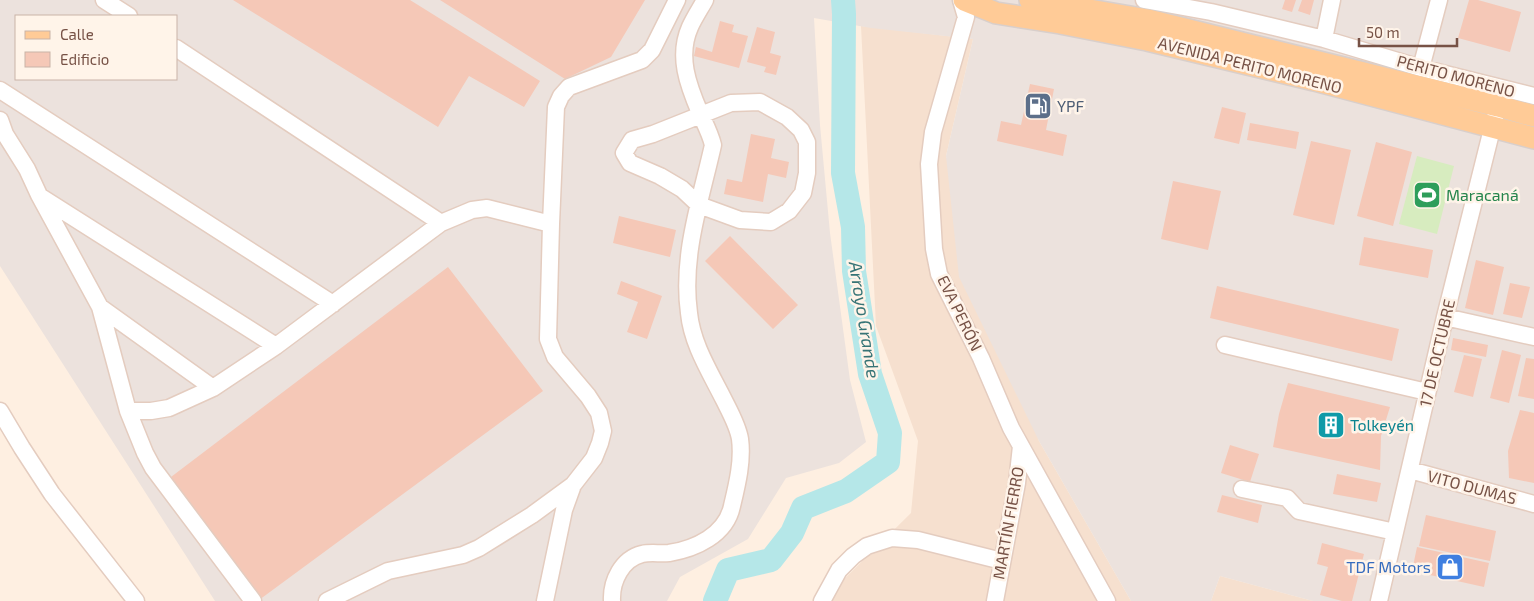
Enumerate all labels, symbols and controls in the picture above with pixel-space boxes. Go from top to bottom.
legend [15,15,178,80]
scale bar [1359,15,1456,47]
text: 50 m [1366,23,1400,41]
text: Calle [60,25,94,43]
street label: AVENIDA PERITO MORENO [1156,32,1344,97]
text: Edificio [60,50,109,68]
street label: PERITO MORENO [1395,51,1517,100]
fuel station icon: YPF [1023,91,1053,121]
place label: YPF [1057,96,1085,115]
sports icon: Maracaná [1412,180,1442,210]
place label: Maracaná [1446,185,1519,204]
water label: Arroyo Grande [845,259,885,380]
street label: EVA PERÓN [934,272,987,354]
street label: 17 DE OCTUBRE [1415,297,1458,409]
building icon: Tolkeyén [1316,410,1346,440]
place label: Tolkeyén [1350,415,1414,434]
street label: MARTÍN FIERRO [988,465,1027,581]
street label: VITO DUMAS [1425,465,1519,508]
shop icon: TDF Motors [1435,552,1465,582]
place label: TDF Motors [1346,557,1431,576]

